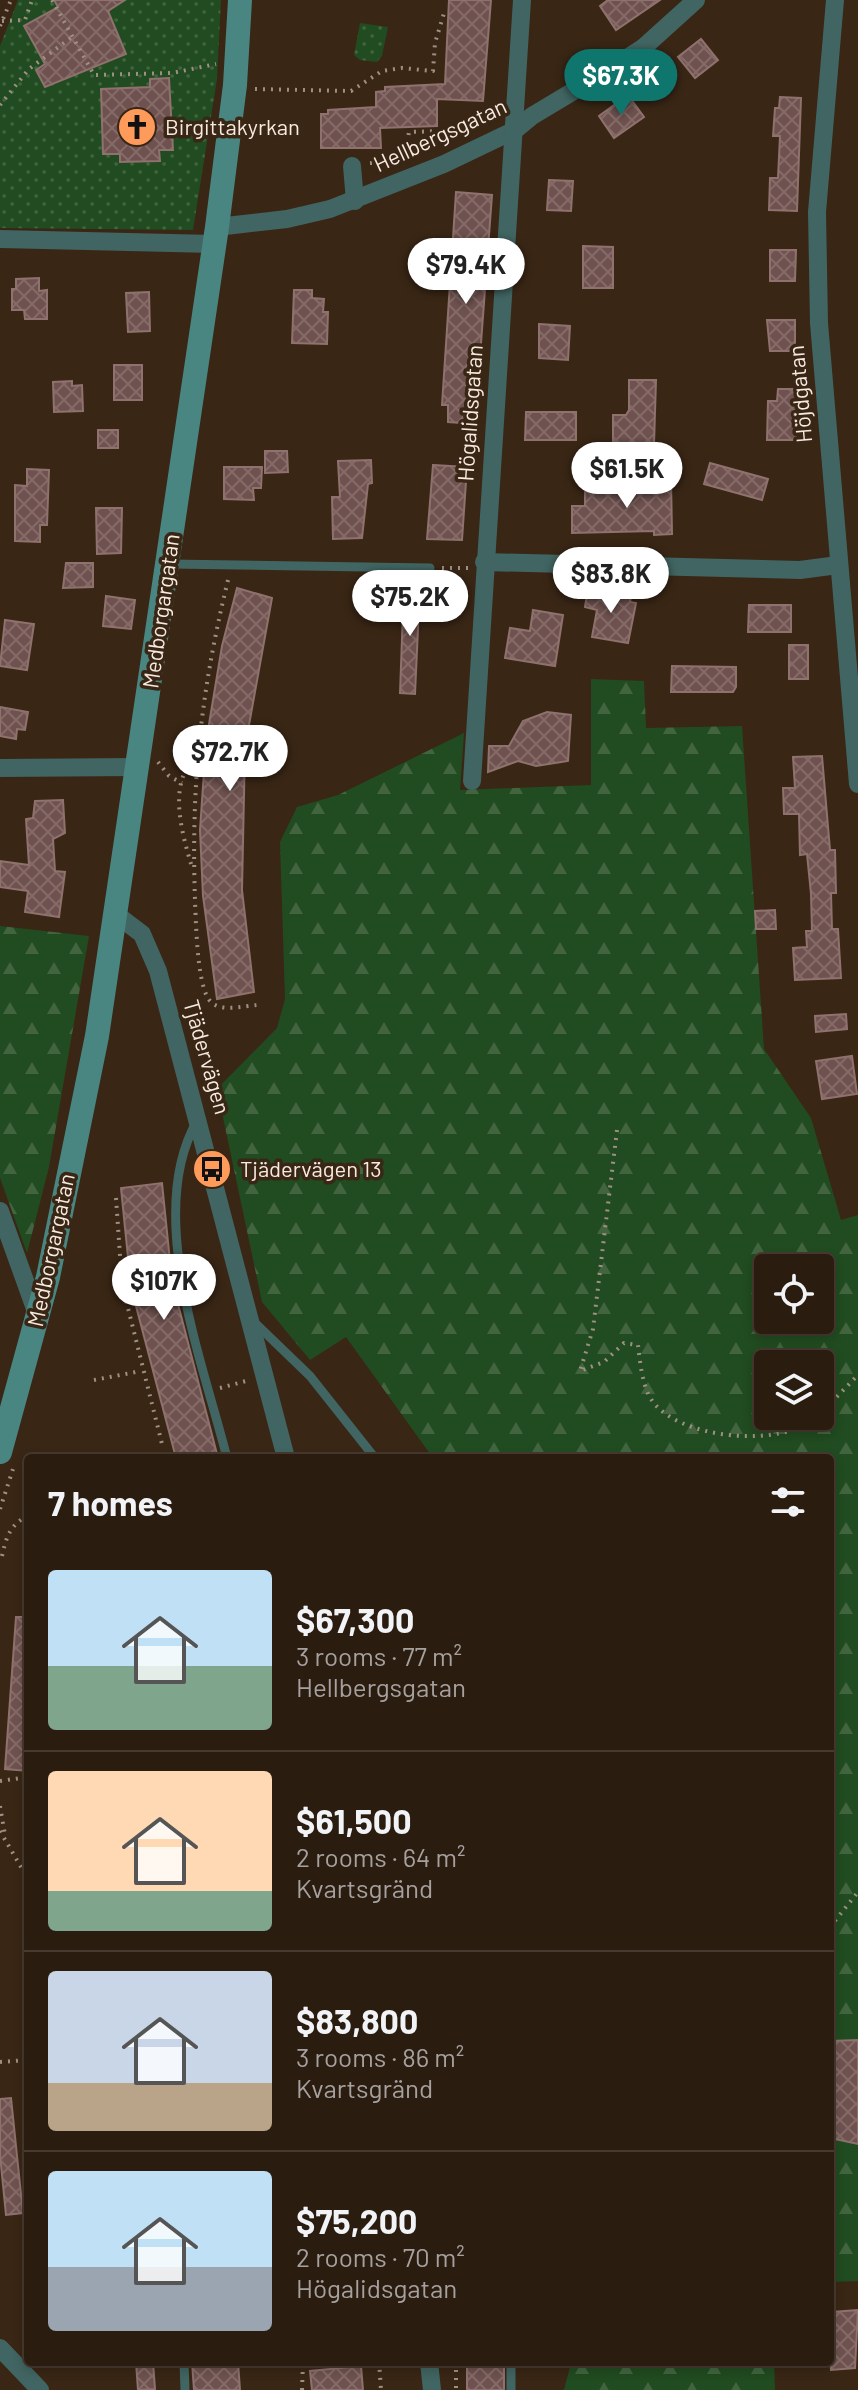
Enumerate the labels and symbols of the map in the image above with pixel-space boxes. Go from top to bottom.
pin: $67.3K [556,49,686,117]
street label: Hellbergsgatan [369,92,510,176]
church icon: Birgittakyrkan [116,106,158,148]
place label: Birgittakyrkan [165,113,300,139]
pin: $79.4K [401,238,531,306]
street label: Högalidsgatan [451,344,487,482]
street label: Höjdgatan [782,344,816,444]
pin: $61.5K [562,442,692,510]
street label: Medborgargatan [136,532,184,690]
pin: $83.8K [546,547,676,615]
pin: $75.2K [345,570,475,638]
pin: $72.7K [165,725,295,793]
street label: Tjädervägen [179,996,237,1117]
bus stop icon: Tjädervägen 13 [191,1148,233,1190]
place label: Tjädervägen 13 [240,1155,382,1181]
street label: Medborgargatan [21,1171,79,1329]
pin: $107K [108,1254,220,1322]

